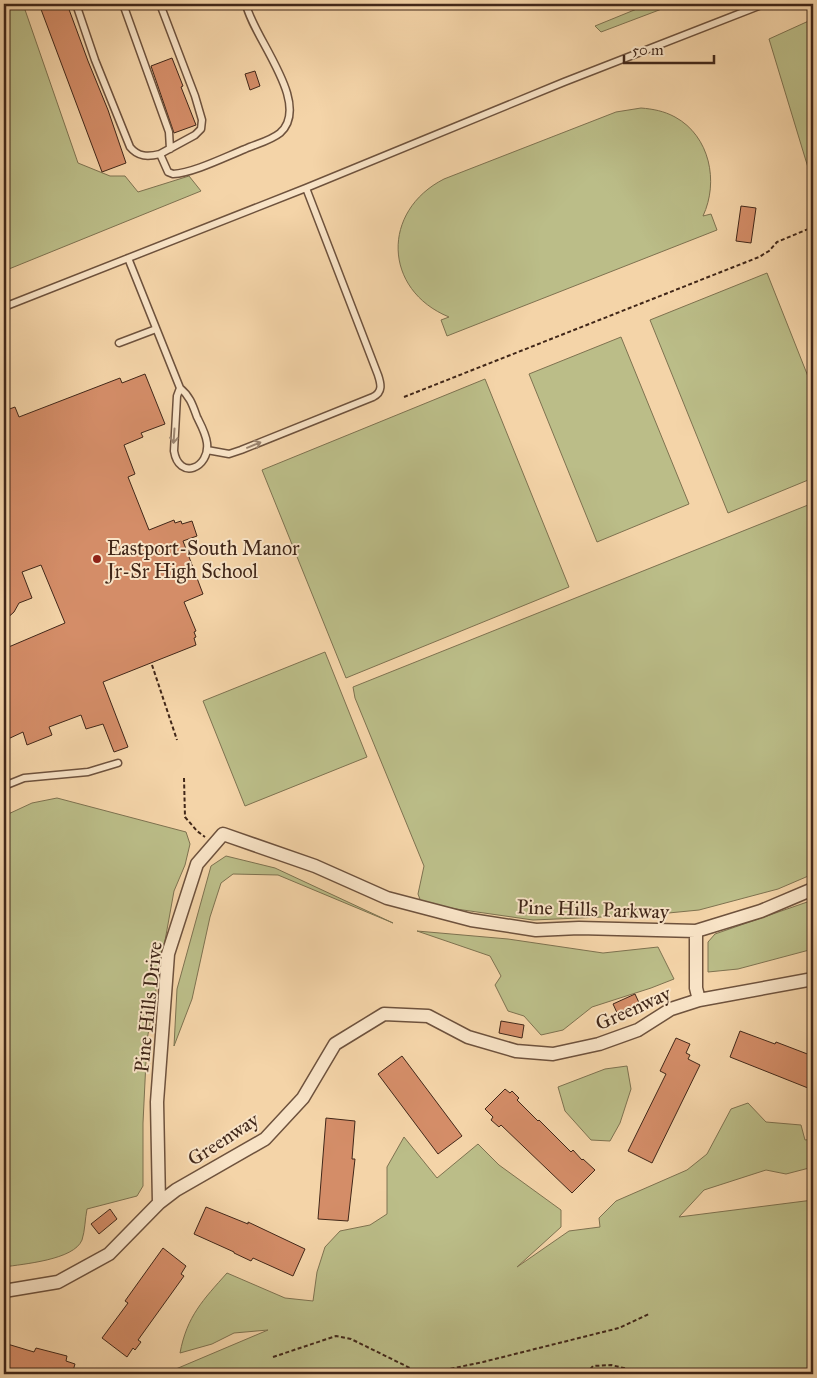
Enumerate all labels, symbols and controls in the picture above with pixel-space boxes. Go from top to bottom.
scale bar [624,32,714,64]
text: 50 m [632,41,664,59]
one-way arrow [170,428,179,444]
one-way arrow [246,440,261,449]
place label: Eastport-South Manor Jr-Sr High School [105,536,300,584]
marker: Eastport-South Manor Jr-Sr High School [91,553,103,565]
street label: Pine Hills Parkway [516,894,670,924]
street label: Pine Hills Drive [129,940,167,1074]
street label: Greenway [592,981,675,1035]
street label: Greenway [183,1107,264,1171]

